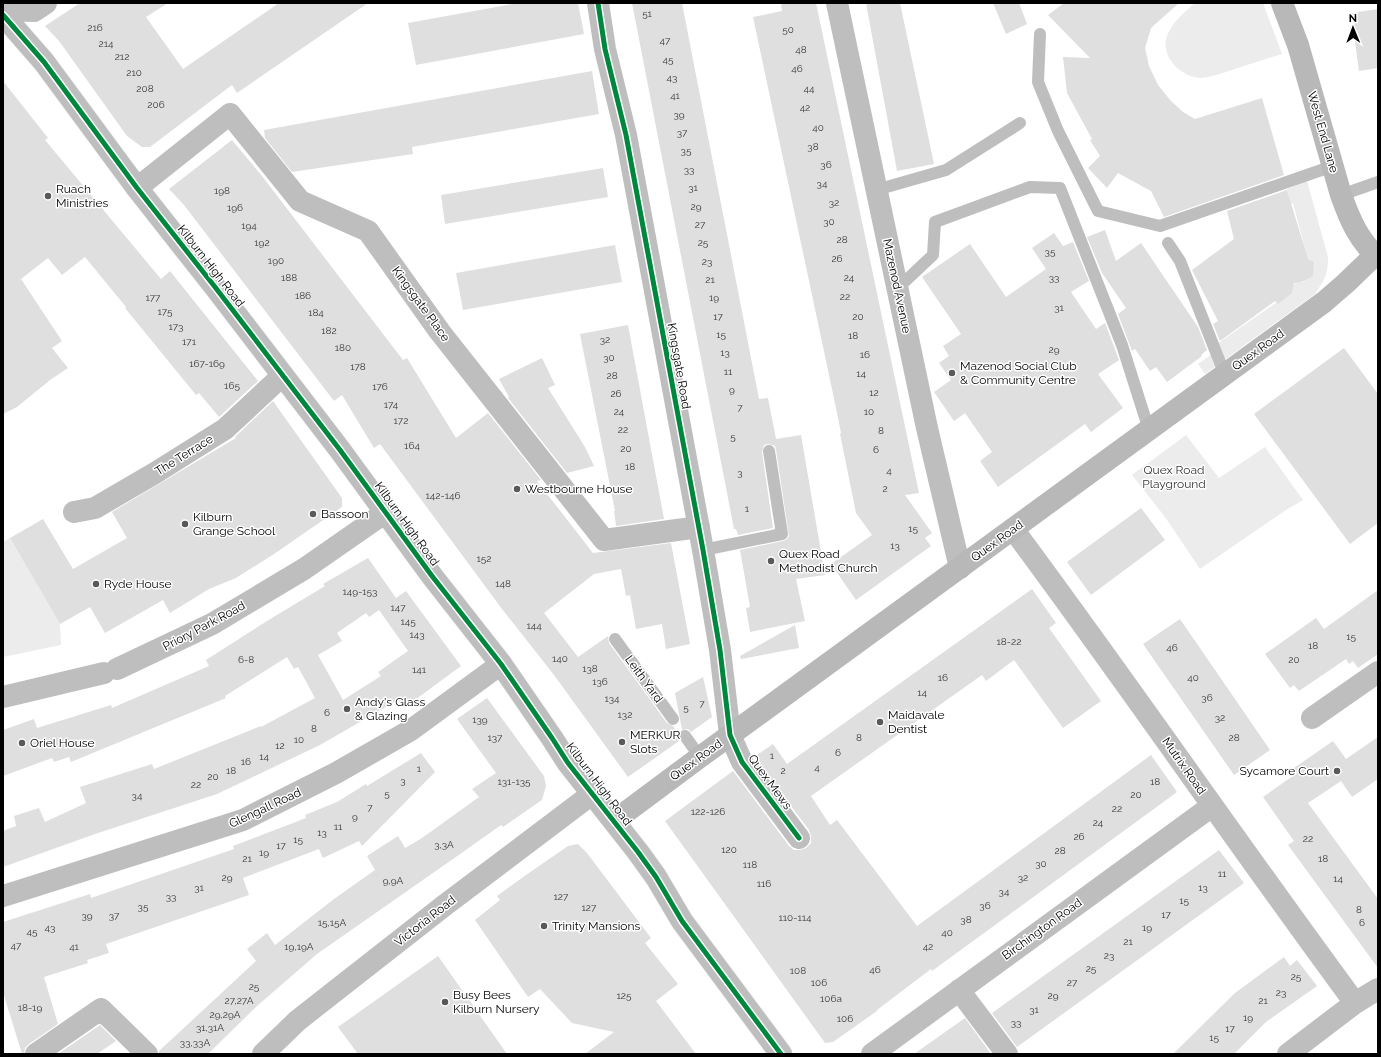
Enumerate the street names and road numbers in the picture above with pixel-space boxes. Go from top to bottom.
street label: West End Lane [1305,90,1341,174]
street label: Kilburn High Road [175,222,247,310]
street label: Mazenod Avenue [880,237,914,335]
street label: Kingsgate Place [389,264,453,344]
street label: Kingsgate Road [665,322,693,410]
street label: Quex Road [1229,326,1287,374]
street label: The Terrace [152,432,216,478]
street label: Kilburn High Road [372,479,442,569]
street label: Quex Road [968,517,1026,565]
street label: Priory Park Road [160,598,248,654]
street label: Leith Yard [622,653,666,705]
street label: Mutrix Road [1159,735,1209,797]
street label: Quex Road [667,736,725,784]
street label: Kilburn High Road [563,740,635,828]
street label: Quex Mews [745,752,795,812]
street label: Glengall Road [227,785,303,831]
street label: Victoria Road [392,893,458,949]
street label: Birchington Road [999,895,1085,963]

